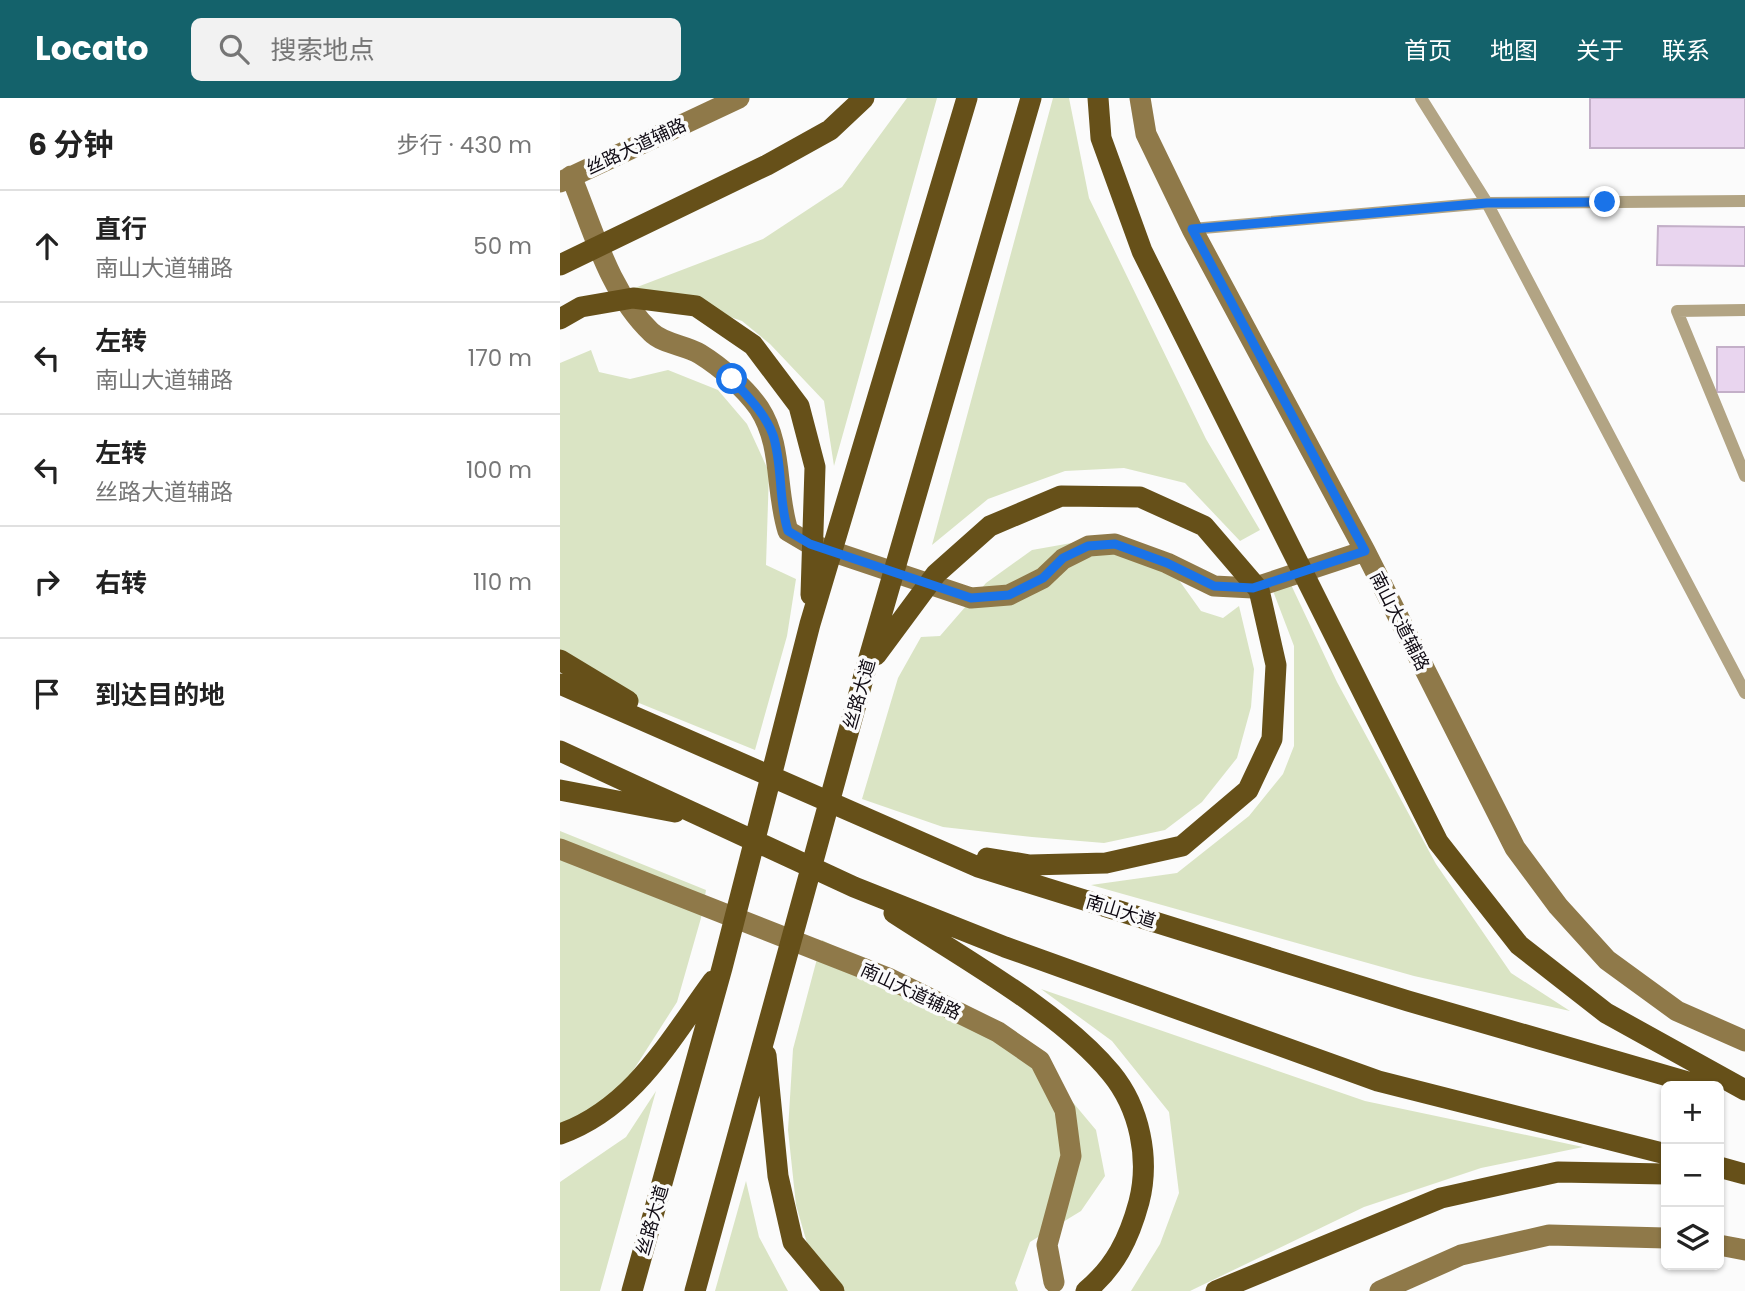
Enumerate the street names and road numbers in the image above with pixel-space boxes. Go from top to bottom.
street label: 丝路大道辅路 [582,112,690,180]
street label: 南山大道辅路 [1364,567,1436,675]
street label: 丝路大道 [837,656,881,732]
street label: 南山大道 [1083,889,1159,933]
street label: 南山大道辅路 [857,957,965,1025]
street label: 丝路大道 [630,1182,674,1258]

